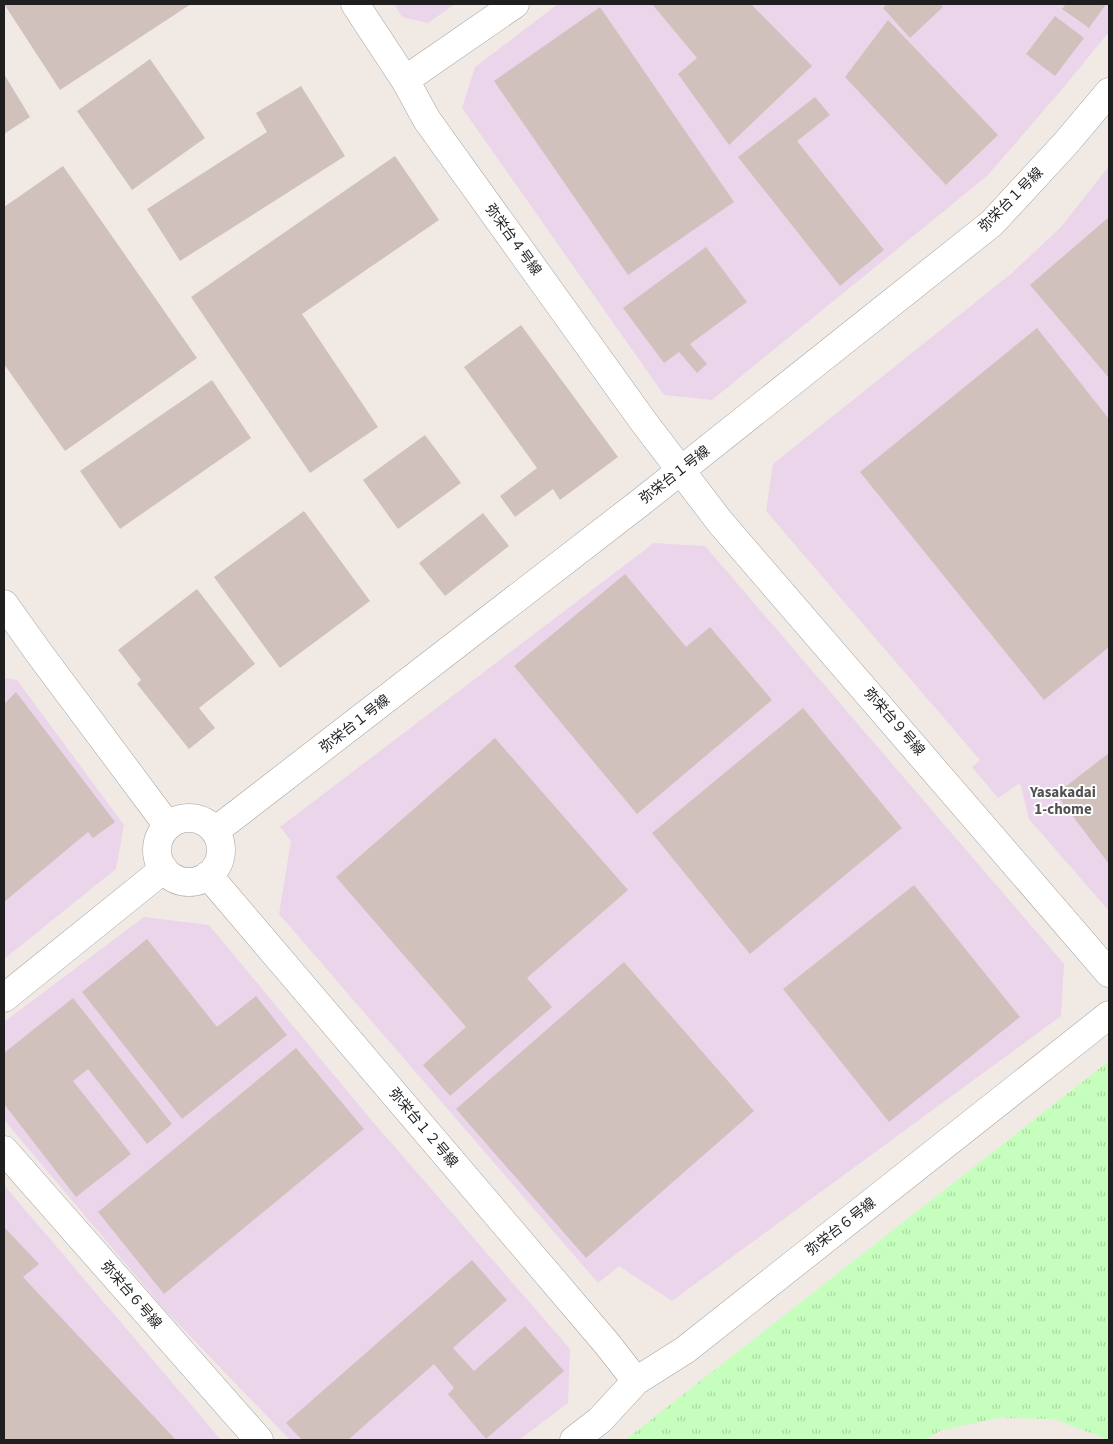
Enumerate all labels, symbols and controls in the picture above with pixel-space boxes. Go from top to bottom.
street label: 弥栄台１号線 [974,163,1048,237]
street label: 弥栄台４号線 [480,200,546,280]
street label: 弥栄台１号線 [636,441,714,509]
street label: 弥栄台９号線 [859,684,929,760]
street label: 弥栄台１号線 [316,690,394,758]
district label: Yasakadai 1-chome [1029,782,1096,820]
street label: 弥栄台１２号線 [384,1084,462,1172]
street label: 弥栄台６号線 [802,1193,880,1261]
street label: 弥栄台６号線 [96,1257,166,1333]

